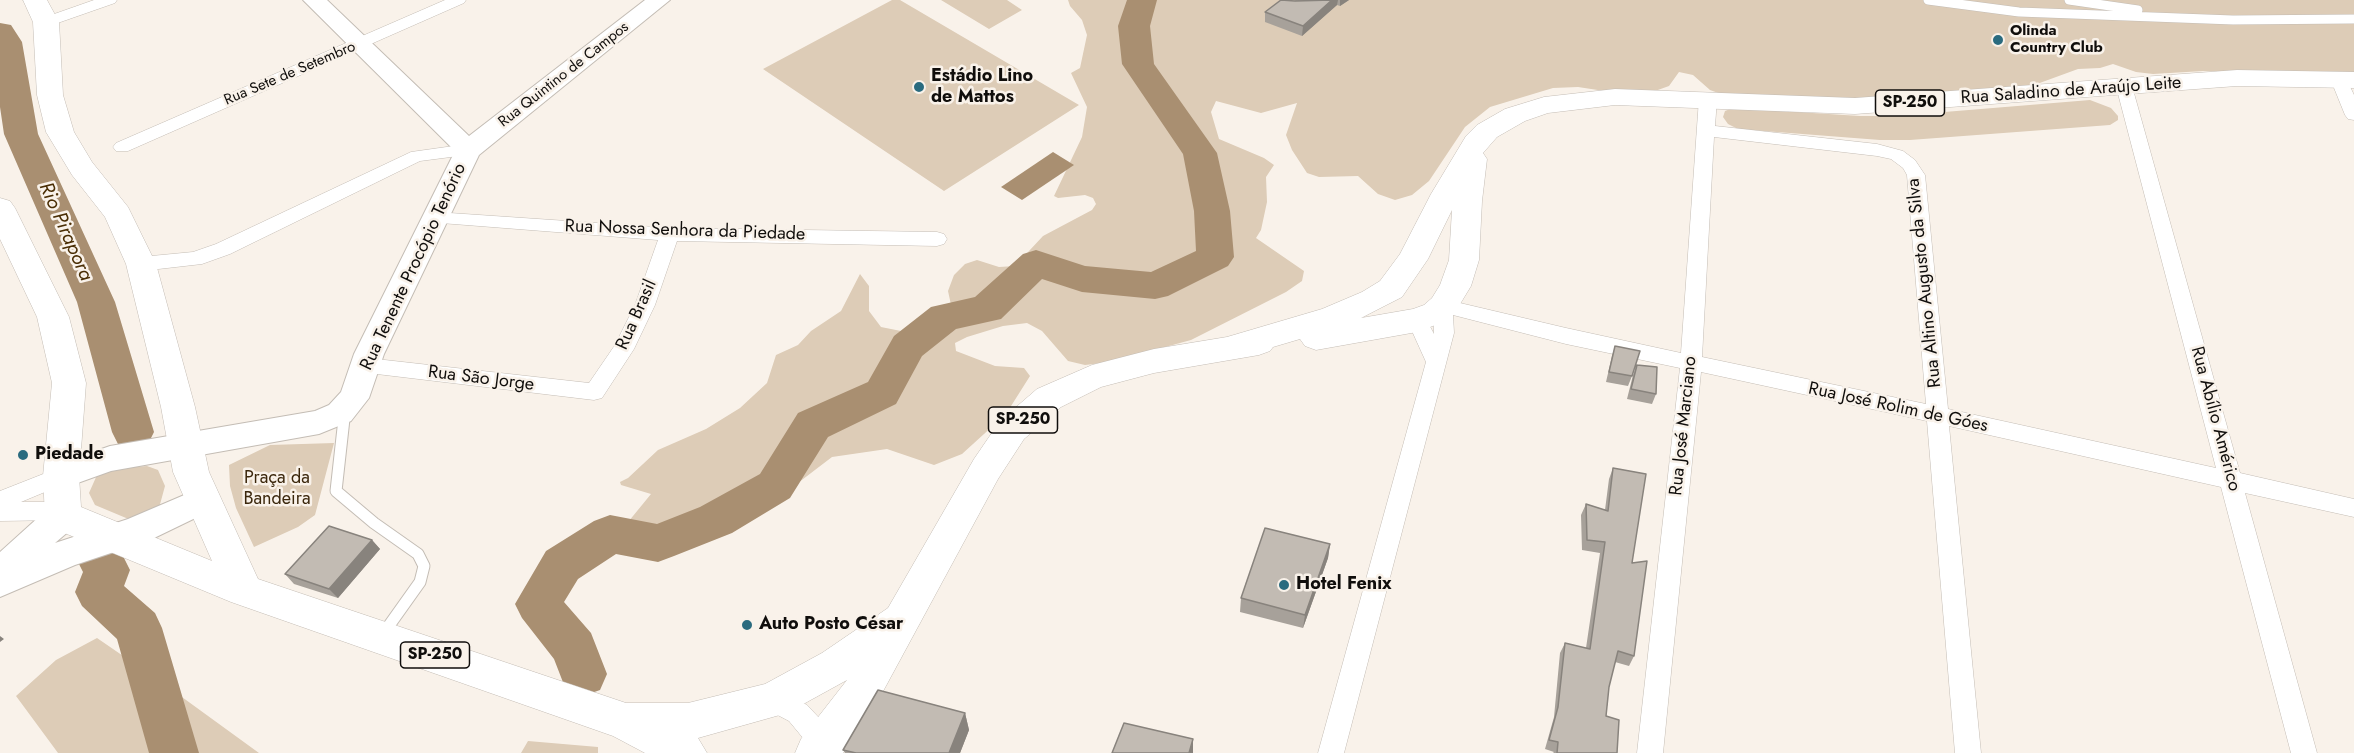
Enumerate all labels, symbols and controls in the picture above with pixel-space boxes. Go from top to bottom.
street label: Rua Quintino de Campos [495,19,633,131]
place label: Olinda Country Club [2010,22,2103,57]
marker: Olinda Country Club [1991,33,2005,47]
street label: Rua Sete de Setembro [222,38,358,110]
place label: Estádio Lino de Mattos [931,66,1033,109]
street label: Rua Saladino de Araújo Leite [1960,73,2182,109]
marker: Estádio Lino de Mattos [912,80,926,94]
road number: SP-250 [1876,90,1944,116]
street label: Rua Tenente Procópio Tenório [356,160,472,374]
street label: Rua Altino Augusto da Silva [1903,177,1947,389]
water label: Rio Pirapora [33,179,97,285]
street label: Rua Nossa Senhora da Piedade [564,216,806,246]
street label: Rua Brasil [612,277,662,353]
street label: Rua Abílio Américo [2185,344,2245,494]
street label: Rua José Marciano [1666,355,1702,497]
street label: Rua São Jorge [427,362,535,396]
street label: Rua José Rolim de Góes [1806,378,1990,438]
road number: SP-250 [988,407,1058,433]
place label: Piedade [35,444,104,466]
marker: Piedade [16,448,30,462]
park label: Praça da Bandeira [243,468,311,510]
place label: Hotel Fenix [1296,574,1392,596]
marker: Hotel Fenix [1277,578,1291,592]
place label: Auto Posto César [759,614,903,636]
marker: Auto Posto César [740,618,754,632]
road number: SP-250 [400,642,470,668]

